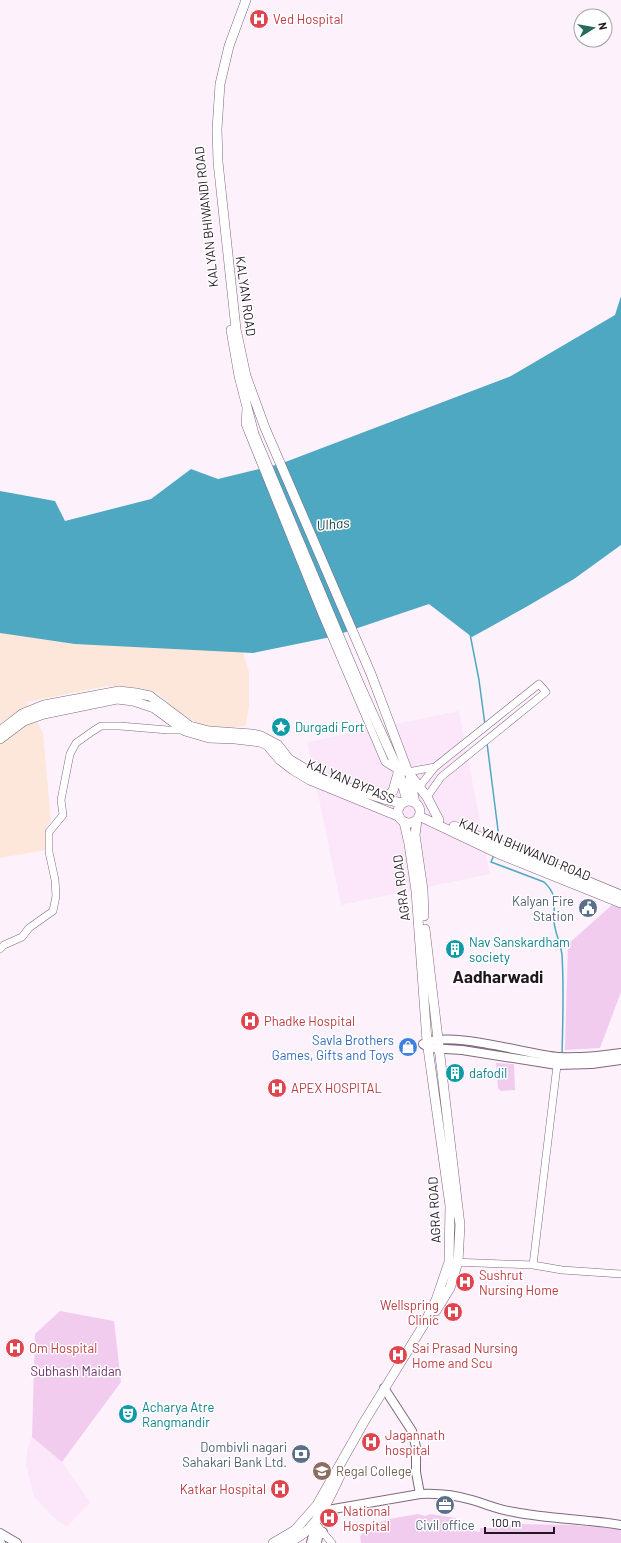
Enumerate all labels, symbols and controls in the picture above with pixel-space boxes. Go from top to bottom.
hospital icon: Ved Hospital [248,8,270,30]
north arrow [573,8,613,48]
place label: Ved Hospital [273,11,343,27]
text: N [596,21,610,31]
street label: KALYAN BHIWANDI ROAD [191,146,221,288]
street label: KALYAN ROAD [232,255,260,337]
water label: Ulhas [316,513,351,534]
place icon: Durgadi Fort [270,716,292,738]
place label: Durgadi Fort [295,719,365,735]
street label: KALYAN BYPASS [305,755,397,807]
street label: KALYAN BHIWANDI ROAD [457,814,593,884]
street label: AGRA ROAD [389,854,413,922]
place label: Kalyan Fire Station [512,893,574,924]
public building icon: Kalyan Fire Station [577,897,599,919]
place label: Nav Sanskardham society [469,934,570,965]
building icon: Nav Sanskardham society [444,938,466,960]
district label: Aadharwadi [453,966,543,986]
hospital icon: Phadke Hospital [239,1010,261,1032]
place label: Phadke Hospital [264,1013,355,1029]
place label: Savla Brothers Games, Gifts and Toys [272,1032,394,1063]
shop icon: Savla Brothers Games, Gifts and Toys [397,1036,419,1058]
building icon: dafodil [444,1062,466,1084]
place label: dafodil [469,1065,507,1081]
hospital icon: APEX HOSPITAL [266,1077,288,1099]
place label: APEX HOSPITAL [291,1080,382,1096]
street label: AGRA ROAD [424,1176,444,1244]
place label: Sushrut Nursing Home [479,1267,559,1298]
hospital icon: Sushrut Nursing Home [454,1271,476,1293]
place label: Wellspring Clinic [380,1297,439,1328]
hospital icon: Wellspring Clinic [442,1301,464,1323]
hospital icon: Om Hospital [4,1337,26,1359]
place label: Om Hospital [29,1340,97,1356]
place label: Sai Prasad Nursing Home and Scu [412,1340,518,1371]
hospital icon: Sai Prasad Nursing Home and Scu [387,1344,409,1366]
park label: Subhash Maidan [30,1363,122,1379]
place label: Acharya Atre Rangmandir [142,1399,214,1430]
theatre icon: Acharya Atre Rangmandir [117,1403,139,1425]
place label: Jagannath hospital [385,1427,445,1458]
hospital icon: Jagannath hospital [360,1431,382,1453]
place label: Dombivli nagari Sahakari Bank Ltd. [182,1439,287,1470]
bank icon: Dombivli nagari Sahakari Bank Ltd. [290,1443,312,1465]
school or university icon: Regal College [311,1460,333,1482]
place label: Regal College [336,1463,412,1479]
hospital icon: Katkar Hospital [269,1478,291,1500]
place label: Katkar Hospital [180,1481,266,1497]
office icon: Civil office [434,1494,456,1516]
place label: National Hospital [343,1503,390,1534]
hospital icon: National Hospital [318,1507,340,1529]
scale bar [485,1509,554,1535]
text: 100 m [491,1515,521,1529]
place label: Civil office [415,1517,475,1533]

